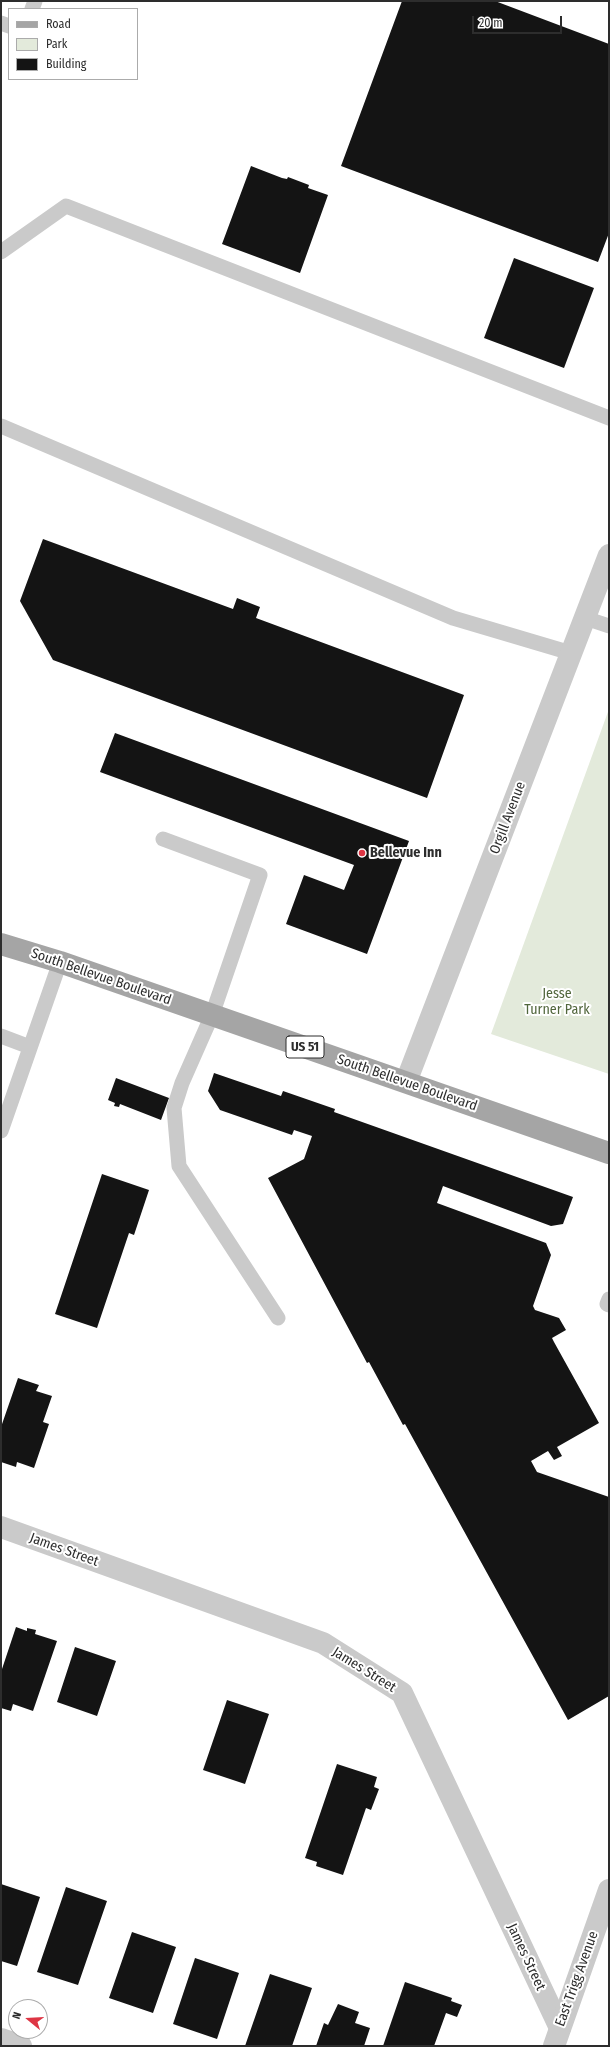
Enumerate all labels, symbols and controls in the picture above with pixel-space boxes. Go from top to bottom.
legend [8,8,138,80]
scale bar [474,8,564,34]
text: 20 m [479,16,503,30]
text: Road [46,17,71,31]
text: Park [46,37,67,51]
text: Building [46,57,86,71]
street label: Orgill Avenue [486,779,530,857]
place label: Bellevue Inn [370,845,442,861]
marker: Bellevue Inn [357,848,367,858]
street label: South Bellevue Boulevard [29,945,173,1009]
park label: Jesse Turner Park [524,986,590,1018]
road number: US 51 [286,1036,324,1058]
street label: South Bellevue Boulevard [335,1051,479,1115]
street label: James Street [27,1530,101,1570]
street label: James Street [329,1644,399,1696]
street label: James Street [503,1921,549,1993]
street label: East Trigg Avenue [552,1929,602,2029]
north arrow [8,1999,48,2039]
text: N [10,2010,24,2021]

